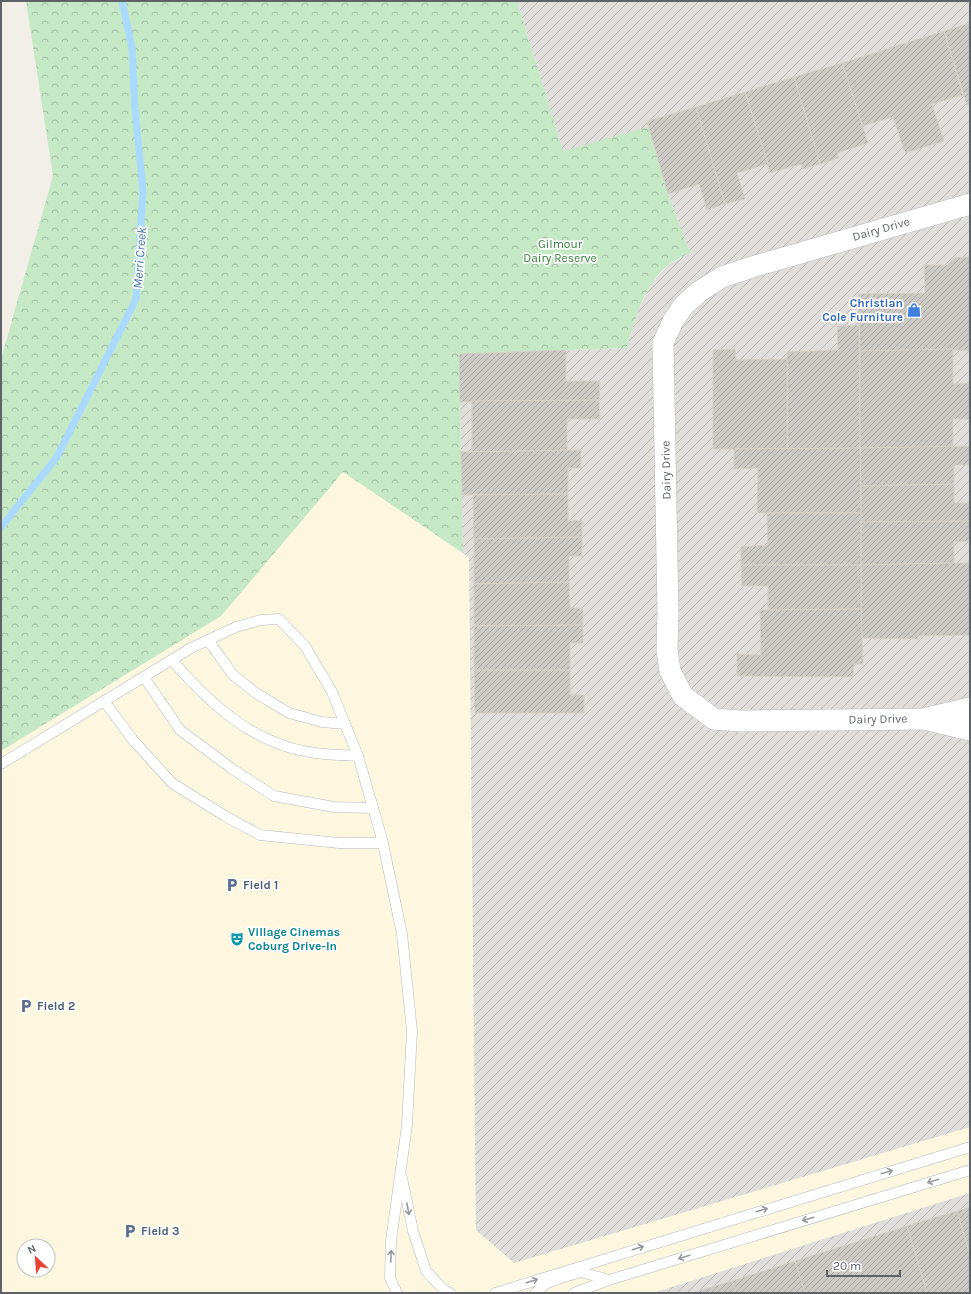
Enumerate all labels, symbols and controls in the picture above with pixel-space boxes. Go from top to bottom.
street label: Dairy Drive [851,214,911,244]
water label: Merri Creek [130,226,149,289]
park label: Gilmour Dairy Reserve [523,237,597,265]
place label: Christian Cole Furniture [822,296,903,324]
shop icon: Christian Cole Furniture [906,302,922,318]
street label: Dairy Drive [658,440,674,500]
street label: Dairy Drive [848,711,908,727]
parking icon: Field 1 [224,877,240,893]
place label: Field 1 [243,878,278,892]
place label: Village Cinemas Coburg Drive-In [248,925,340,953]
theatre icon: Village Cinemas Coburg Drive-In [229,931,245,947]
parking icon: Field 2 [18,998,34,1014]
place label: Field 2 [37,999,75,1013]
one-way arrow [880,1168,893,1175]
one-way arrow [926,1178,939,1185]
one-way arrow [405,1202,413,1215]
one-way arrow [756,1206,769,1213]
one-way arrow [802,1216,815,1223]
parking icon: Field 3 [122,1223,138,1239]
place label: Field 3 [141,1224,179,1238]
north arrow [16,1238,56,1278]
text: N [25,1242,38,1257]
one-way arrow [631,1244,644,1251]
one-way arrow [387,1250,394,1263]
scale bar [827,1252,900,1278]
one-way arrow [678,1254,691,1261]
text: 20 m [833,1259,861,1273]
one-way arrow [525,1277,538,1284]

